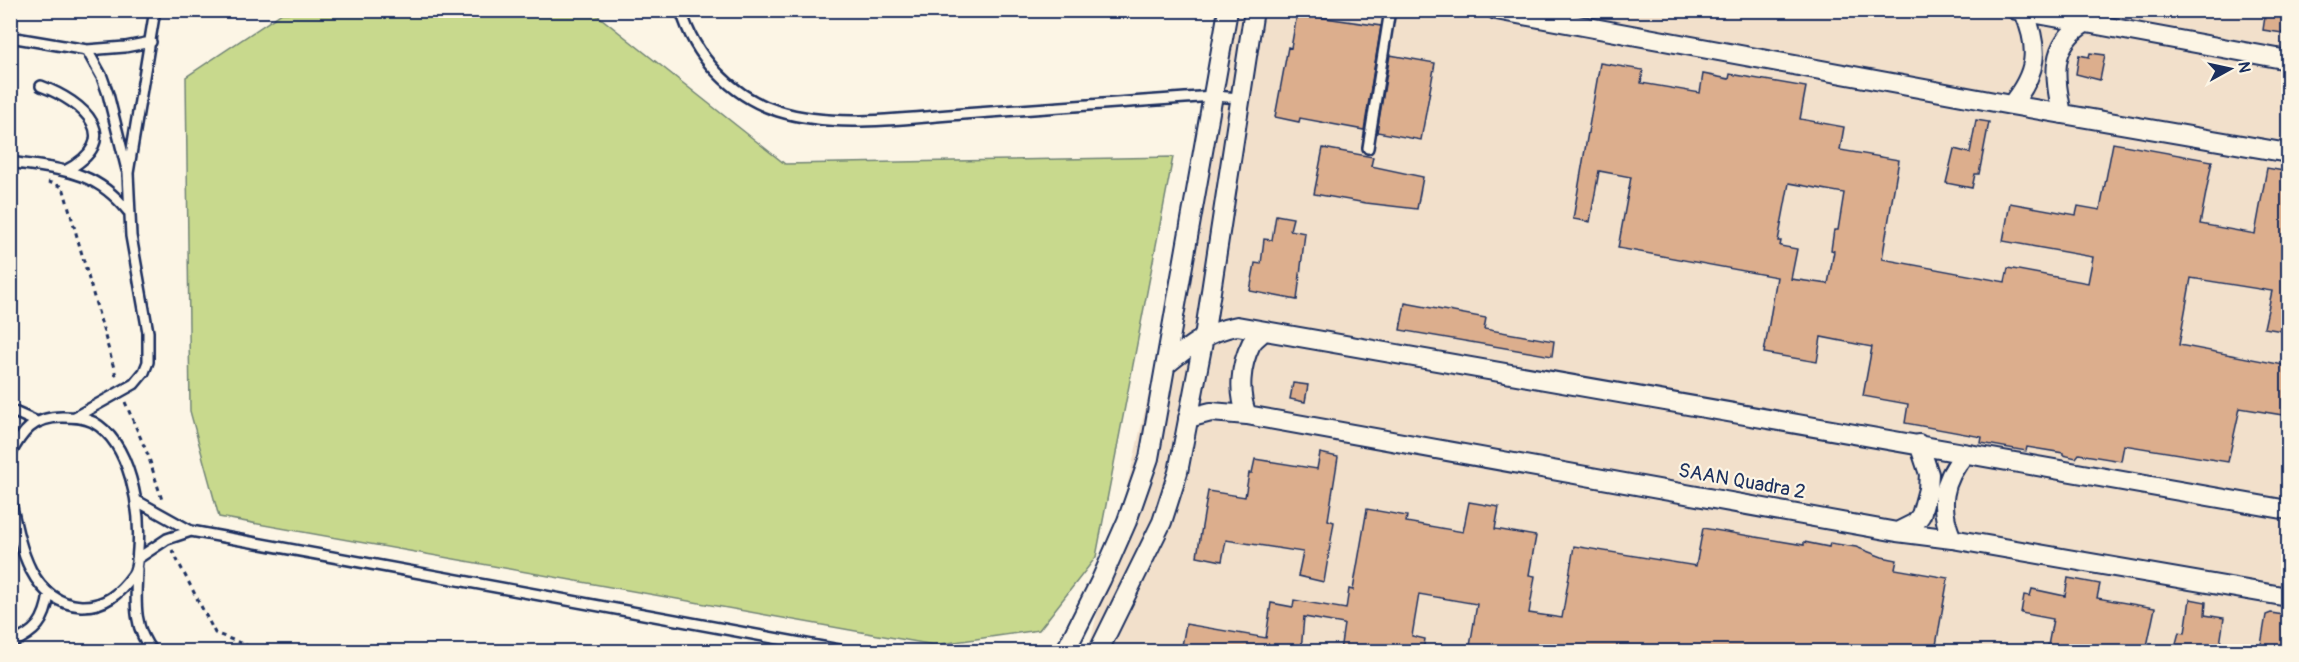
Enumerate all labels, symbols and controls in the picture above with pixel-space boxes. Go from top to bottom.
north arrow [2200,39,2260,99]
text: N [2233,60,2255,74]
street label: SAAN Quadra 2 [1676,458,1808,504]

